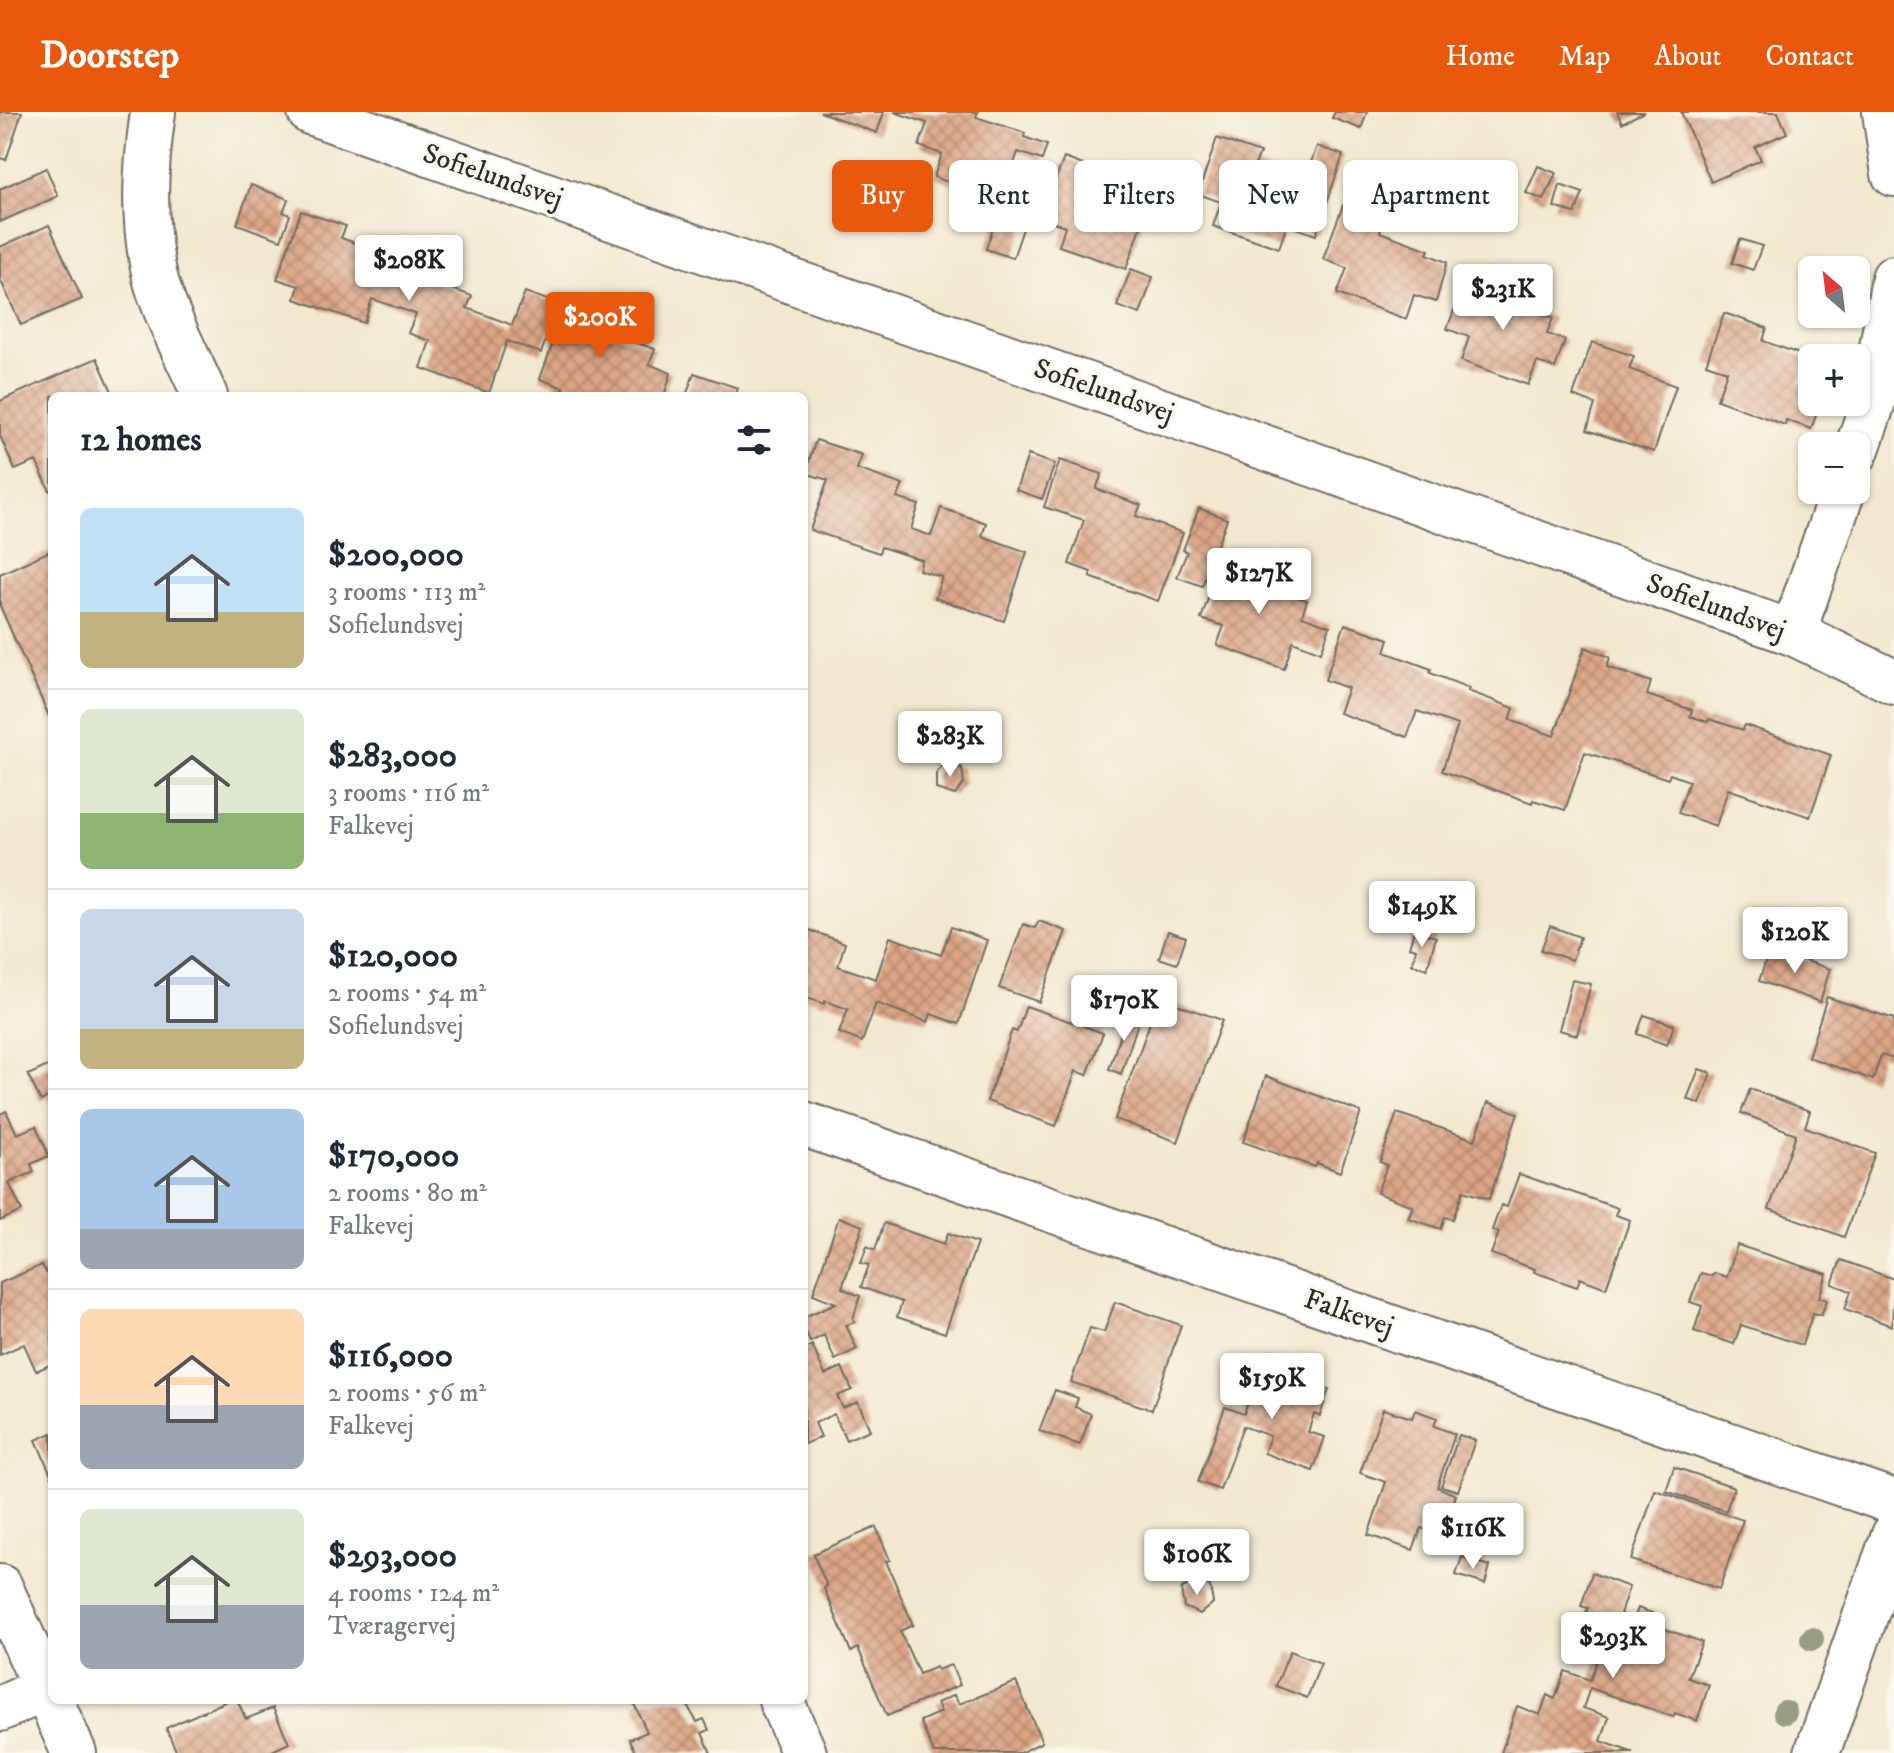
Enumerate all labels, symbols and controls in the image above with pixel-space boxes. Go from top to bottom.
text: Doorstep [40,32,179,80]
text: Home [1446,39,1515,74]
text: Map [1559,39,1610,74]
text: About [1654,39,1721,74]
text: Contact [1765,39,1854,74]
street label: Sofielundsvej [418,136,568,216]
chip: Buy [832,160,933,232]
chip: Rent [949,160,1058,232]
chip: Filters [1074,160,1203,232]
chip: New [1219,160,1327,232]
chip: Apartment [1343,160,1518,232]
pin: $208K [353,235,465,303]
text: $208K [373,244,445,277]
north arrow [1798,256,1870,328]
map controls [1798,256,1870,504]
pin: $231K [1447,264,1559,332]
text: $231K [1471,273,1535,306]
pin: $200K [544,292,656,360]
text: $200K [563,301,637,334]
button: + [1798,344,1870,416]
street label: Sofielundsvej [1029,351,1179,431]
icon: filters [732,418,776,462]
text: 12 homes [80,419,202,461]
button: − [1798,432,1870,504]
text: $200,000 [328,534,464,576]
icon: home [144,540,240,636]
pin: $127K [1203,548,1315,616]
text: $127K [1225,557,1293,590]
street label: Sofielundsvej [1641,566,1791,648]
text: 3 rooms · 113 m² [328,576,485,609]
text: Sofielundsvej [328,609,464,642]
pin: $283K [894,711,1006,779]
text: $283K [916,720,984,753]
text: $283,000 [328,735,457,777]
icon: home [144,741,240,837]
text: 3 rooms · 116 m² [328,777,489,810]
text: Falkevej [328,810,414,843]
pin: $149K [1366,881,1478,949]
text: $149K [1387,890,1457,923]
pin: $120K [1739,907,1851,975]
text: $120K [1761,916,1829,949]
text: $120,000 [328,935,458,977]
icon: home [144,941,240,1037]
pin: $170K [1068,975,1180,1043]
text: 2 rooms · 54 m² [328,977,486,1010]
text: $170K [1089,984,1159,1017]
text: Sofielundsvej [328,1010,464,1043]
text: $170,000 [328,1135,459,1177]
icon: home [144,1141,240,1237]
text: 2 rooms · 80 m² [328,1177,487,1210]
text: Falkevej [328,1210,414,1243]
street label: Falkevej [1300,1281,1398,1345]
text: $116,000 [328,1335,453,1377]
icon: home [144,1341,240,1437]
pin: $159K [1216,1353,1328,1421]
text: $159K [1238,1362,1306,1395]
text: 2 rooms · 56 m² [328,1377,486,1410]
text: Falkevej [328,1410,414,1443]
pin: $116K [1417,1503,1529,1571]
text: $116K [1441,1512,1505,1545]
pin: $106K [1141,1529,1253,1597]
text: $293,000 [328,1535,457,1577]
text: $106K [1162,1538,1232,1571]
icon: home [144,1541,240,1637]
text: 4 rooms · 124 m² [328,1577,499,1610]
text: Tværagervej [328,1610,456,1643]
pin: $293K [1557,1612,1669,1680]
text: $293K [1579,1621,1647,1654]

